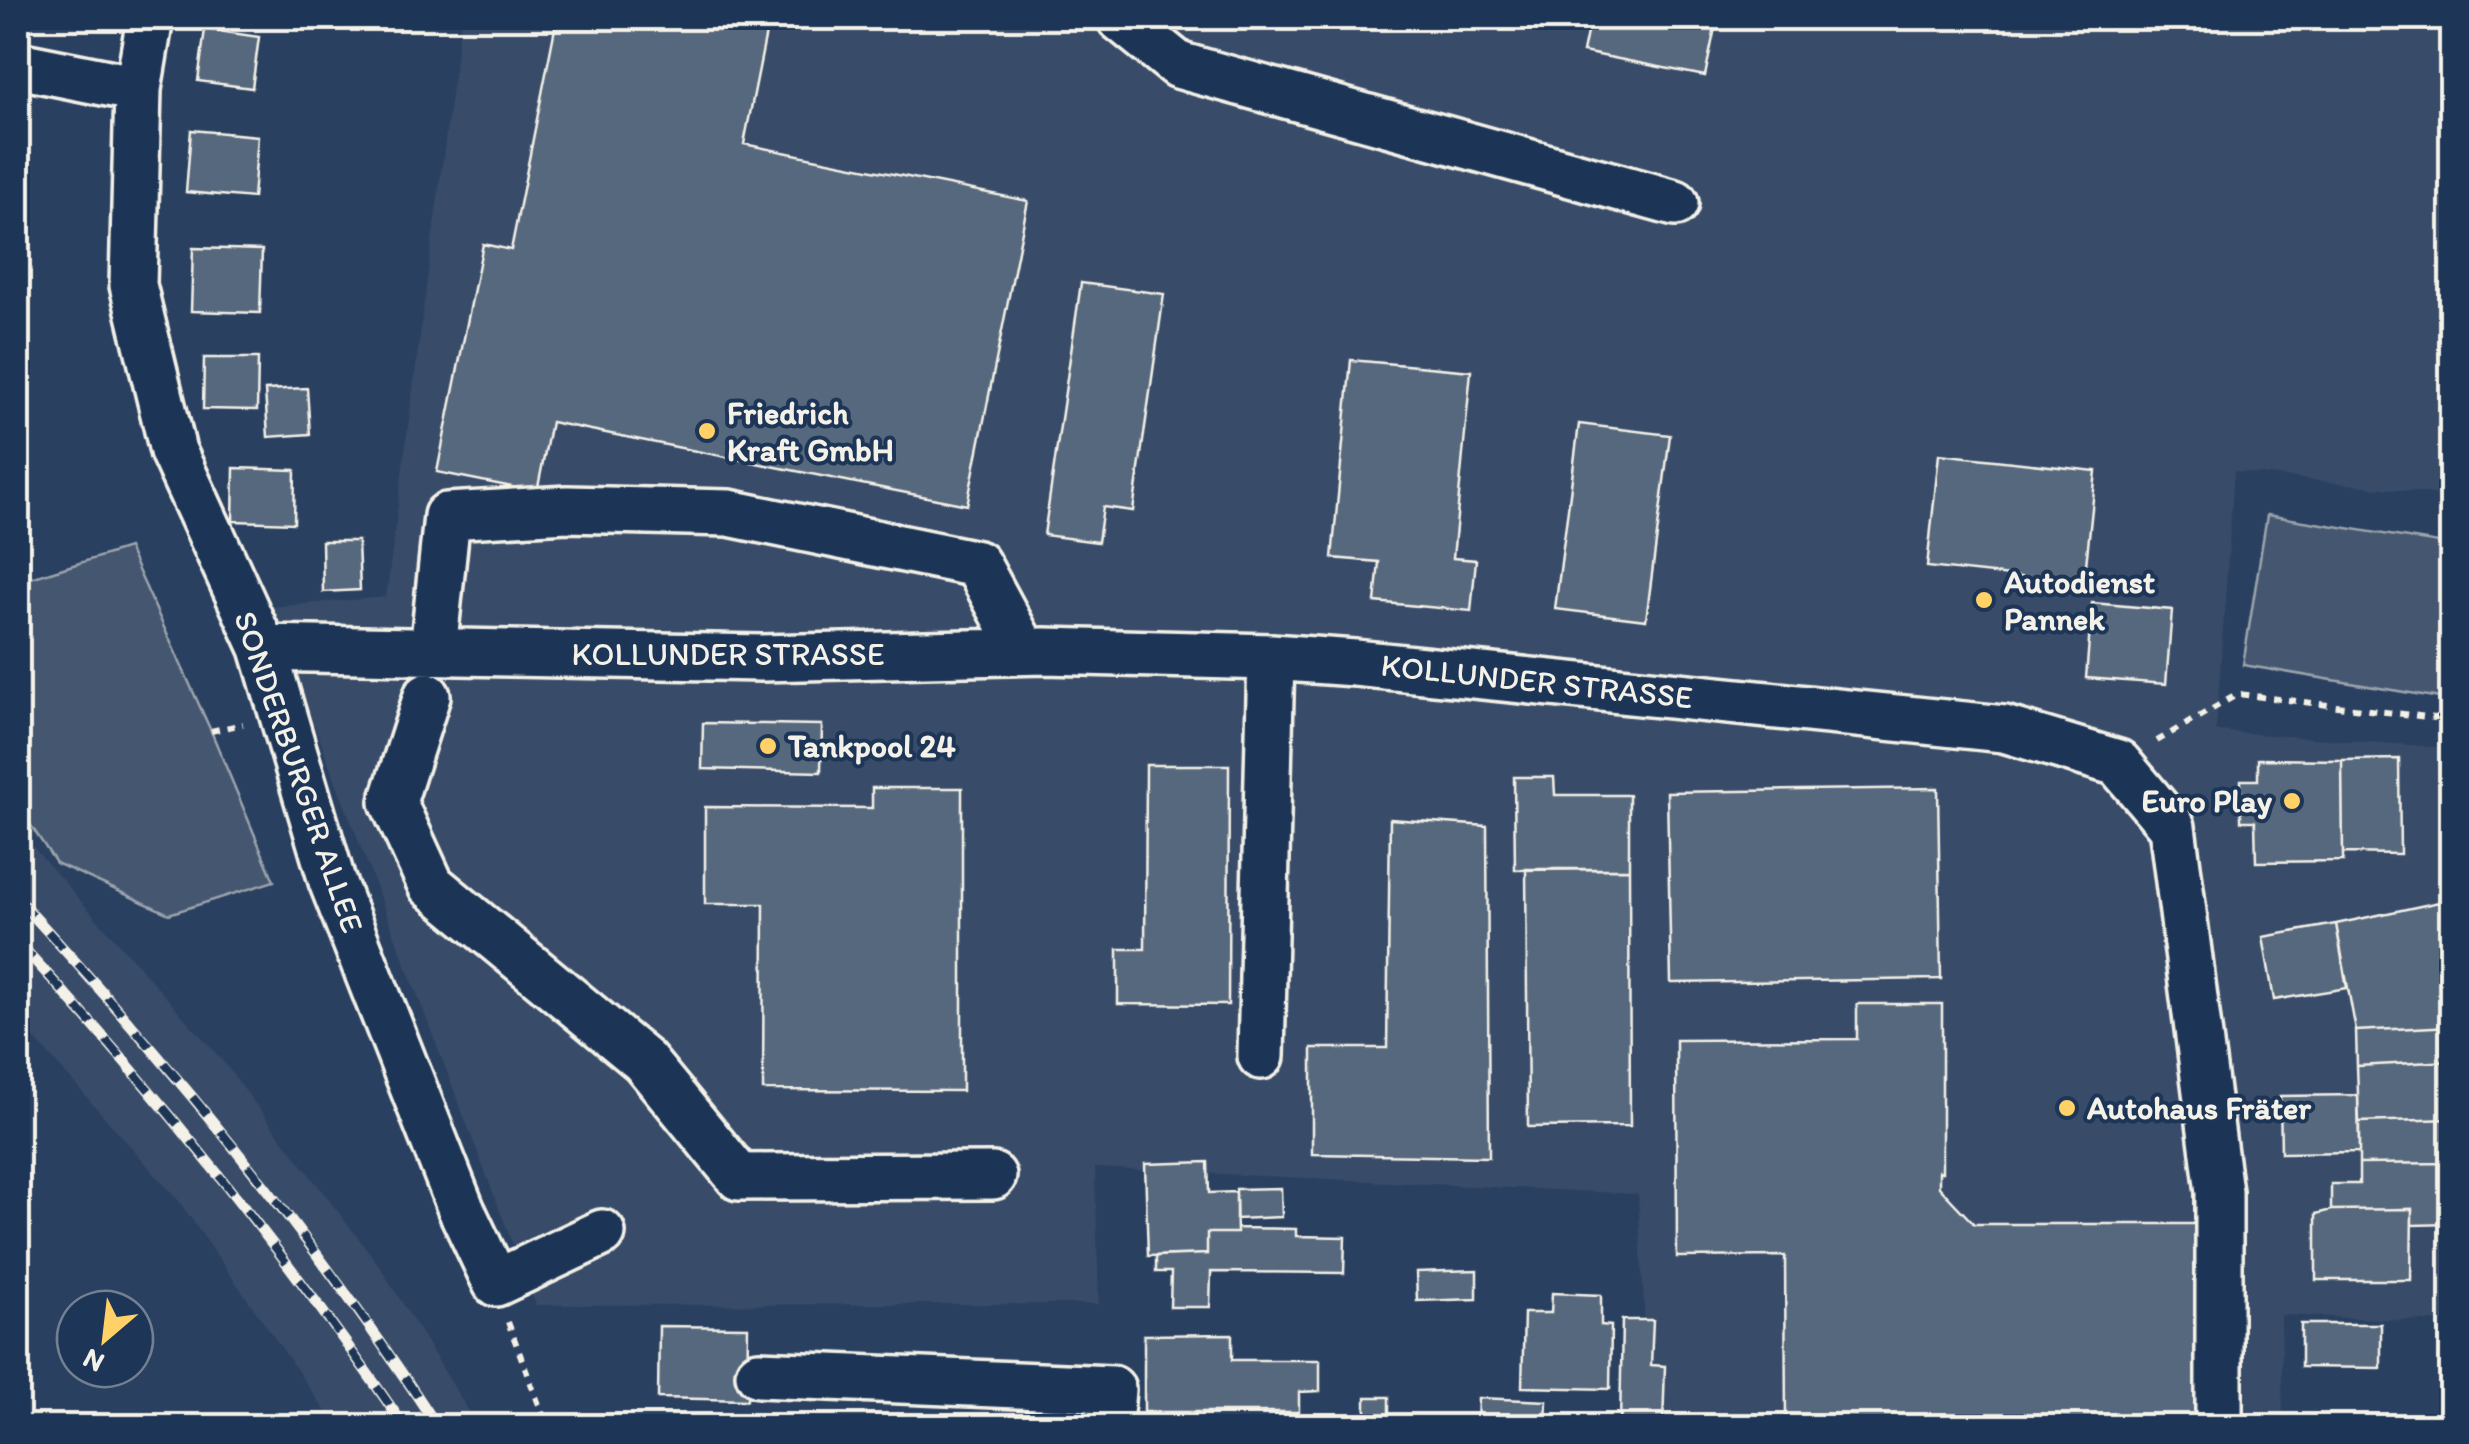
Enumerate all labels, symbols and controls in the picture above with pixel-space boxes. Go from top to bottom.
place label: Friedrich Kraft GmbH [727,394,894,469]
marker: Friedrich Kraft GmbH [696,420,718,442]
place label: Autodienst Pannek [2003,563,2155,638]
marker: Autodienst Pannek [1973,589,1995,611]
street label: SONDERBURGER ALLEE [226,606,372,938]
street label: KOLLUNDER STRASSE [571,635,885,673]
street label: KOLLUNDER STRASSE [1379,646,1695,716]
place label: Tankpool 24 [787,727,956,765]
marker: Tankpool 24 [757,735,779,757]
place label: Euro Play [2142,782,2273,820]
marker: Euro Play [2281,790,2303,812]
place label: Autohaus Fräter [2086,1089,2312,1127]
marker: Autohaus Fräter [2056,1097,2078,1119]
north arrow [55,1289,155,1389]
text: N [77,1342,110,1381]

